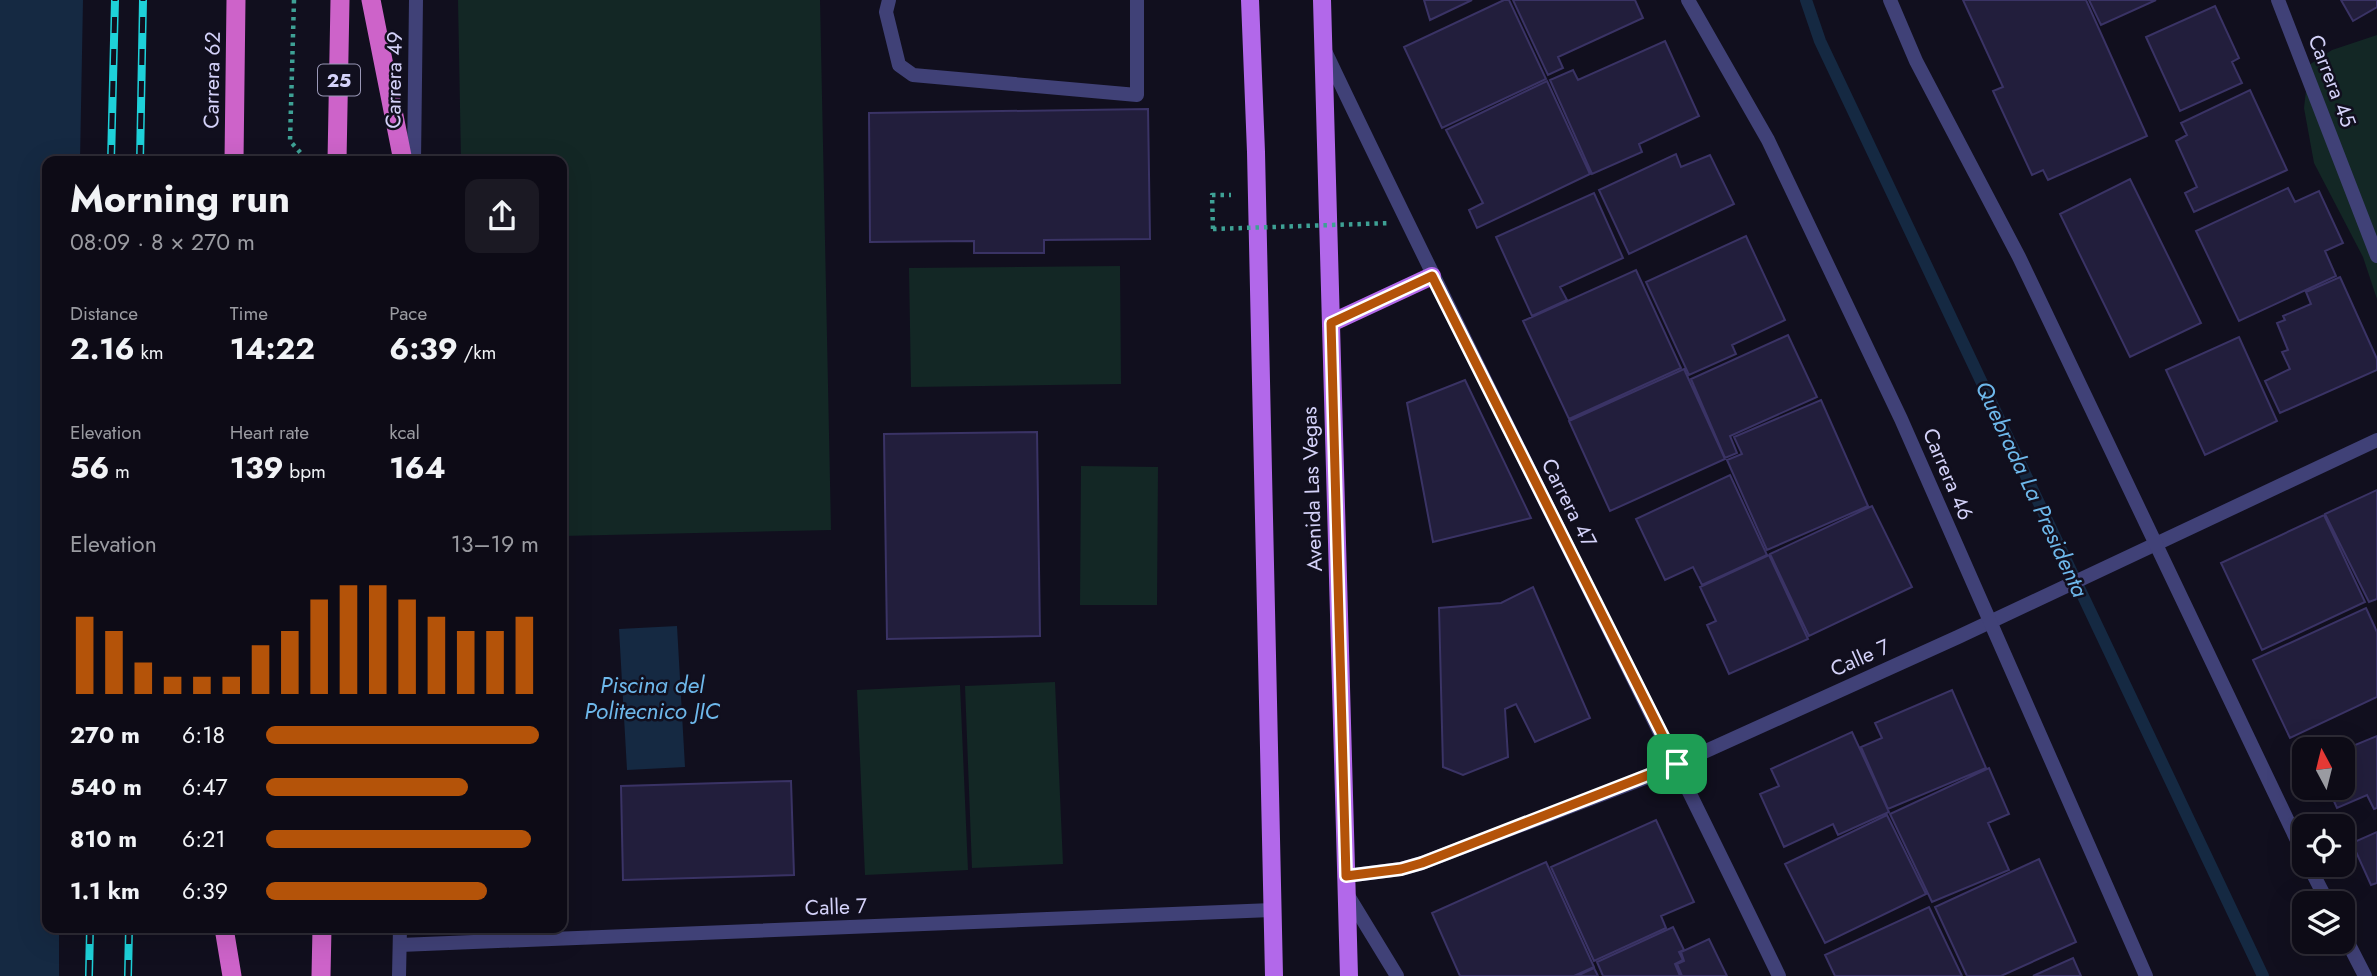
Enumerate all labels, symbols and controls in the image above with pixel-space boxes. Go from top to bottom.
street label: Carrera 45 [2301,30,2363,132]
street label: Carrera 62 [196,31,228,129]
street label: Carrera 49 [378,31,410,129]
road number: 25 [318,64,360,96]
text: Morning run [70,171,290,226]
button: share [465,179,539,253]
text: 08:09 · 8 × 270 m [70,225,255,259]
text: Distance [70,300,138,327]
text: Time [230,300,268,327]
text: Pace [389,300,427,327]
text: 2.16 [70,327,135,370]
text: 14:22 [230,327,315,370]
text: 6:39 [389,327,458,370]
text: km [135,339,164,366]
text: /km [458,339,496,366]
water label: Quebrada La Presidenta [1967,375,2097,603]
street label: Avenida Las Vegas [1294,406,1330,572]
text: Elevation [70,419,142,446]
text: Heart rate [230,419,309,446]
text: kcal [389,419,420,446]
street label: Carrera 46 [1915,423,1981,525]
text: 56 [70,446,109,489]
text: 139 [230,446,284,489]
text: 164 [389,446,446,489]
street label: Carrera 47 [1534,453,1604,553]
text: m [109,458,130,485]
text: bpm [284,458,326,485]
text: Elevation [70,527,157,561]
text: 13–19 m [451,527,539,561]
street label: Calle 7 [1825,632,1895,684]
water label: Piscina del Politecnico JIC [584,668,721,728]
text: 270 m [70,718,140,752]
text: 6:18 [182,718,225,752]
pin [1647,734,1707,794]
north arrow [2292,737,2356,800]
map controls [2292,737,2355,954]
icon: arrive [1658,745,1696,783]
text: 540 m [70,770,142,804]
text: 6:47 [182,770,228,804]
button: locate [2292,814,2355,877]
text: 810 m [70,822,137,856]
text: 6:21 [182,822,226,856]
text: 1.1 km [70,874,140,908]
text: 6:39 [182,874,228,908]
street label: Calle 7 [804,891,868,923]
button: layers [2292,891,2355,954]

